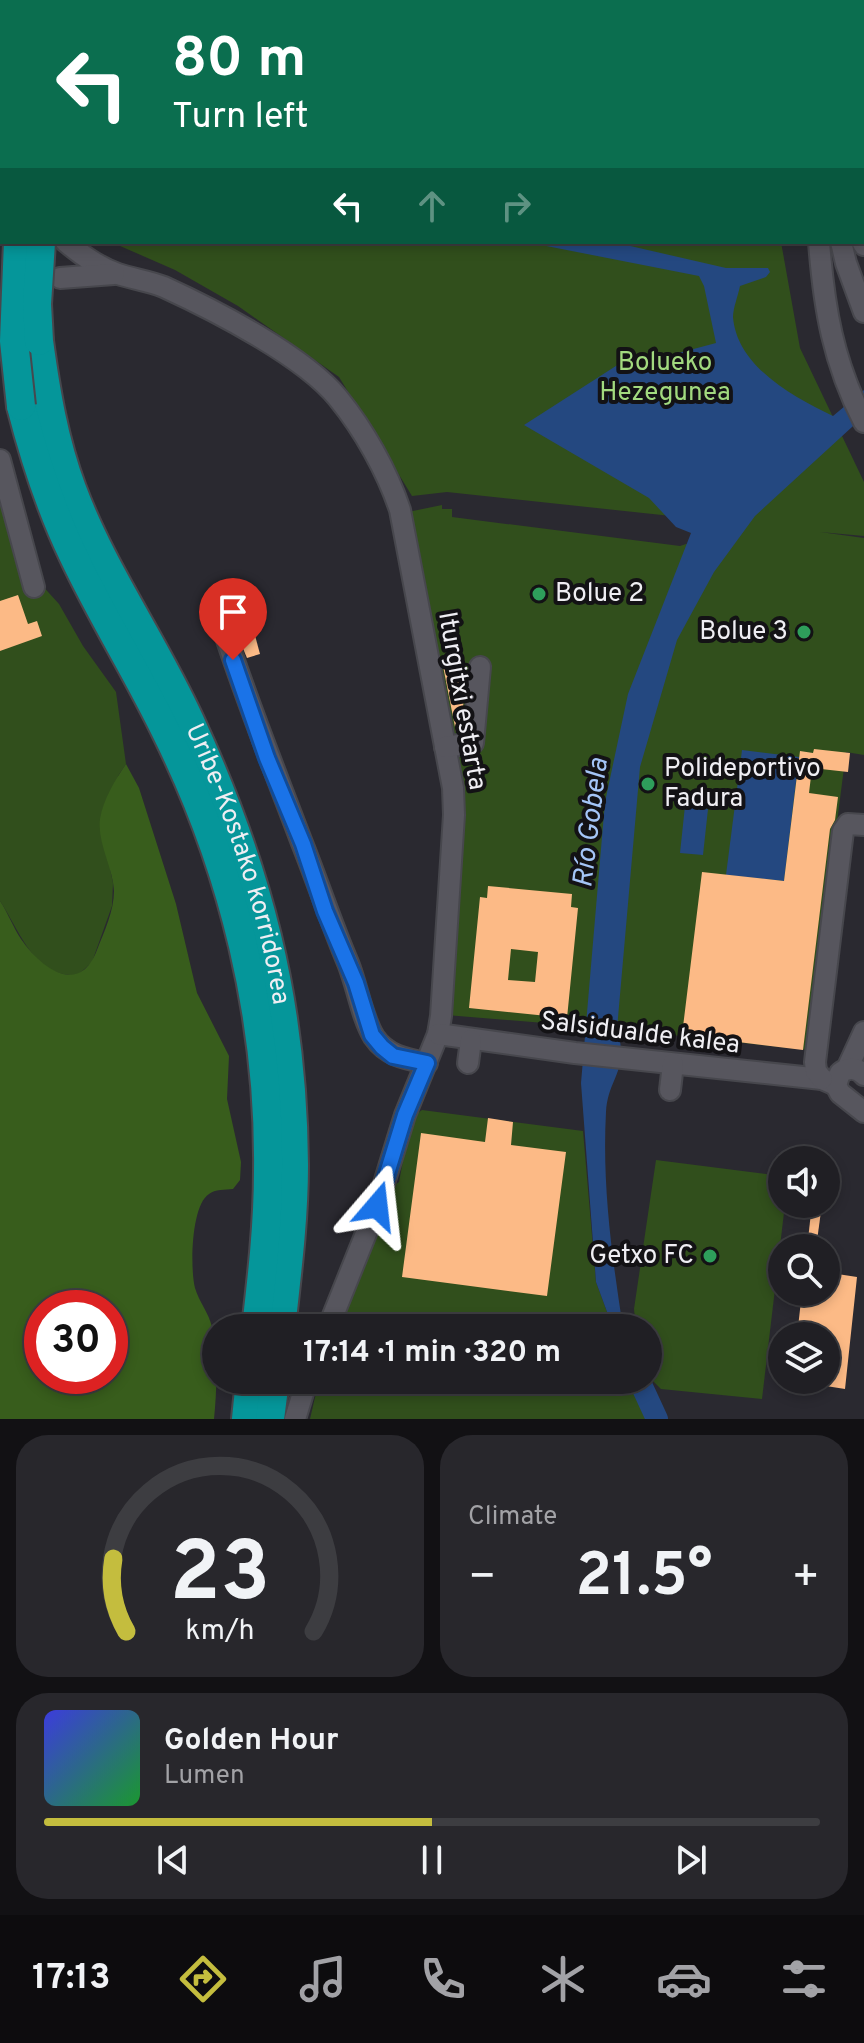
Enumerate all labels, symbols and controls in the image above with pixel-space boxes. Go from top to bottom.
text: 80 m [172,26,306,96]
icon: left [40,32,144,136]
text: Turn left [172,95,309,141]
icon: left [326,184,370,228]
icon: ahead [410,184,454,228]
icon: right [494,184,538,228]
park label: Bolueko Hezegunea [599,347,731,410]
pin [199,578,267,660]
place label: Bolue 2 [555,578,644,611]
marker: Bolue 2 [530,585,548,603]
icon: arrive [211,590,255,634]
street label: Iturgitxi estarta [429,609,493,793]
place label: Bolue 3 [699,616,788,649]
marker: Bolue 3 [795,623,813,641]
street label: Uribe-Kostako korridorea [177,719,297,1007]
place label: Polideportivo Fadura [664,753,821,816]
water label: Río Gobela [566,755,618,890]
marker: Polideportivo Fadura [639,775,657,793]
street label: Salsidualde kalea [538,1005,742,1063]
map controls [768,1146,840,1394]
button: sound [768,1146,840,1218]
position arrow [335,1164,419,1248]
button: search [768,1234,840,1306]
place label: Getxo FC [589,1240,694,1273]
marker: Getxo FC [701,1247,719,1265]
speed limit sign: 30 [24,1290,128,1394]
button: layers [768,1322,840,1394]
text: 17:14 · 1 min · 320 m [303,1335,561,1372]
text: Climate [468,1501,557,1534]
text: 23 [170,1525,270,1630]
text: 21.5° [575,1541,713,1617]
text: − [468,1551,496,1607]
text: + [792,1551,820,1607]
text: km/h [185,1614,255,1650]
text: Golden Hour [164,1723,338,1760]
text: Lumen [164,1760,245,1793]
icon: previous [151,1838,195,1882]
icon: pause [410,1838,454,1882]
icon: next [669,1838,713,1882]
icon: directions [175,1951,231,2007]
icon: music [295,1951,351,2007]
icon: phone [415,1951,471,2007]
icon: climate [535,1951,591,2007]
icon: car [656,1951,712,2007]
icon: filters [776,1951,832,2007]
text: 17:13 [32,1956,111,2002]

